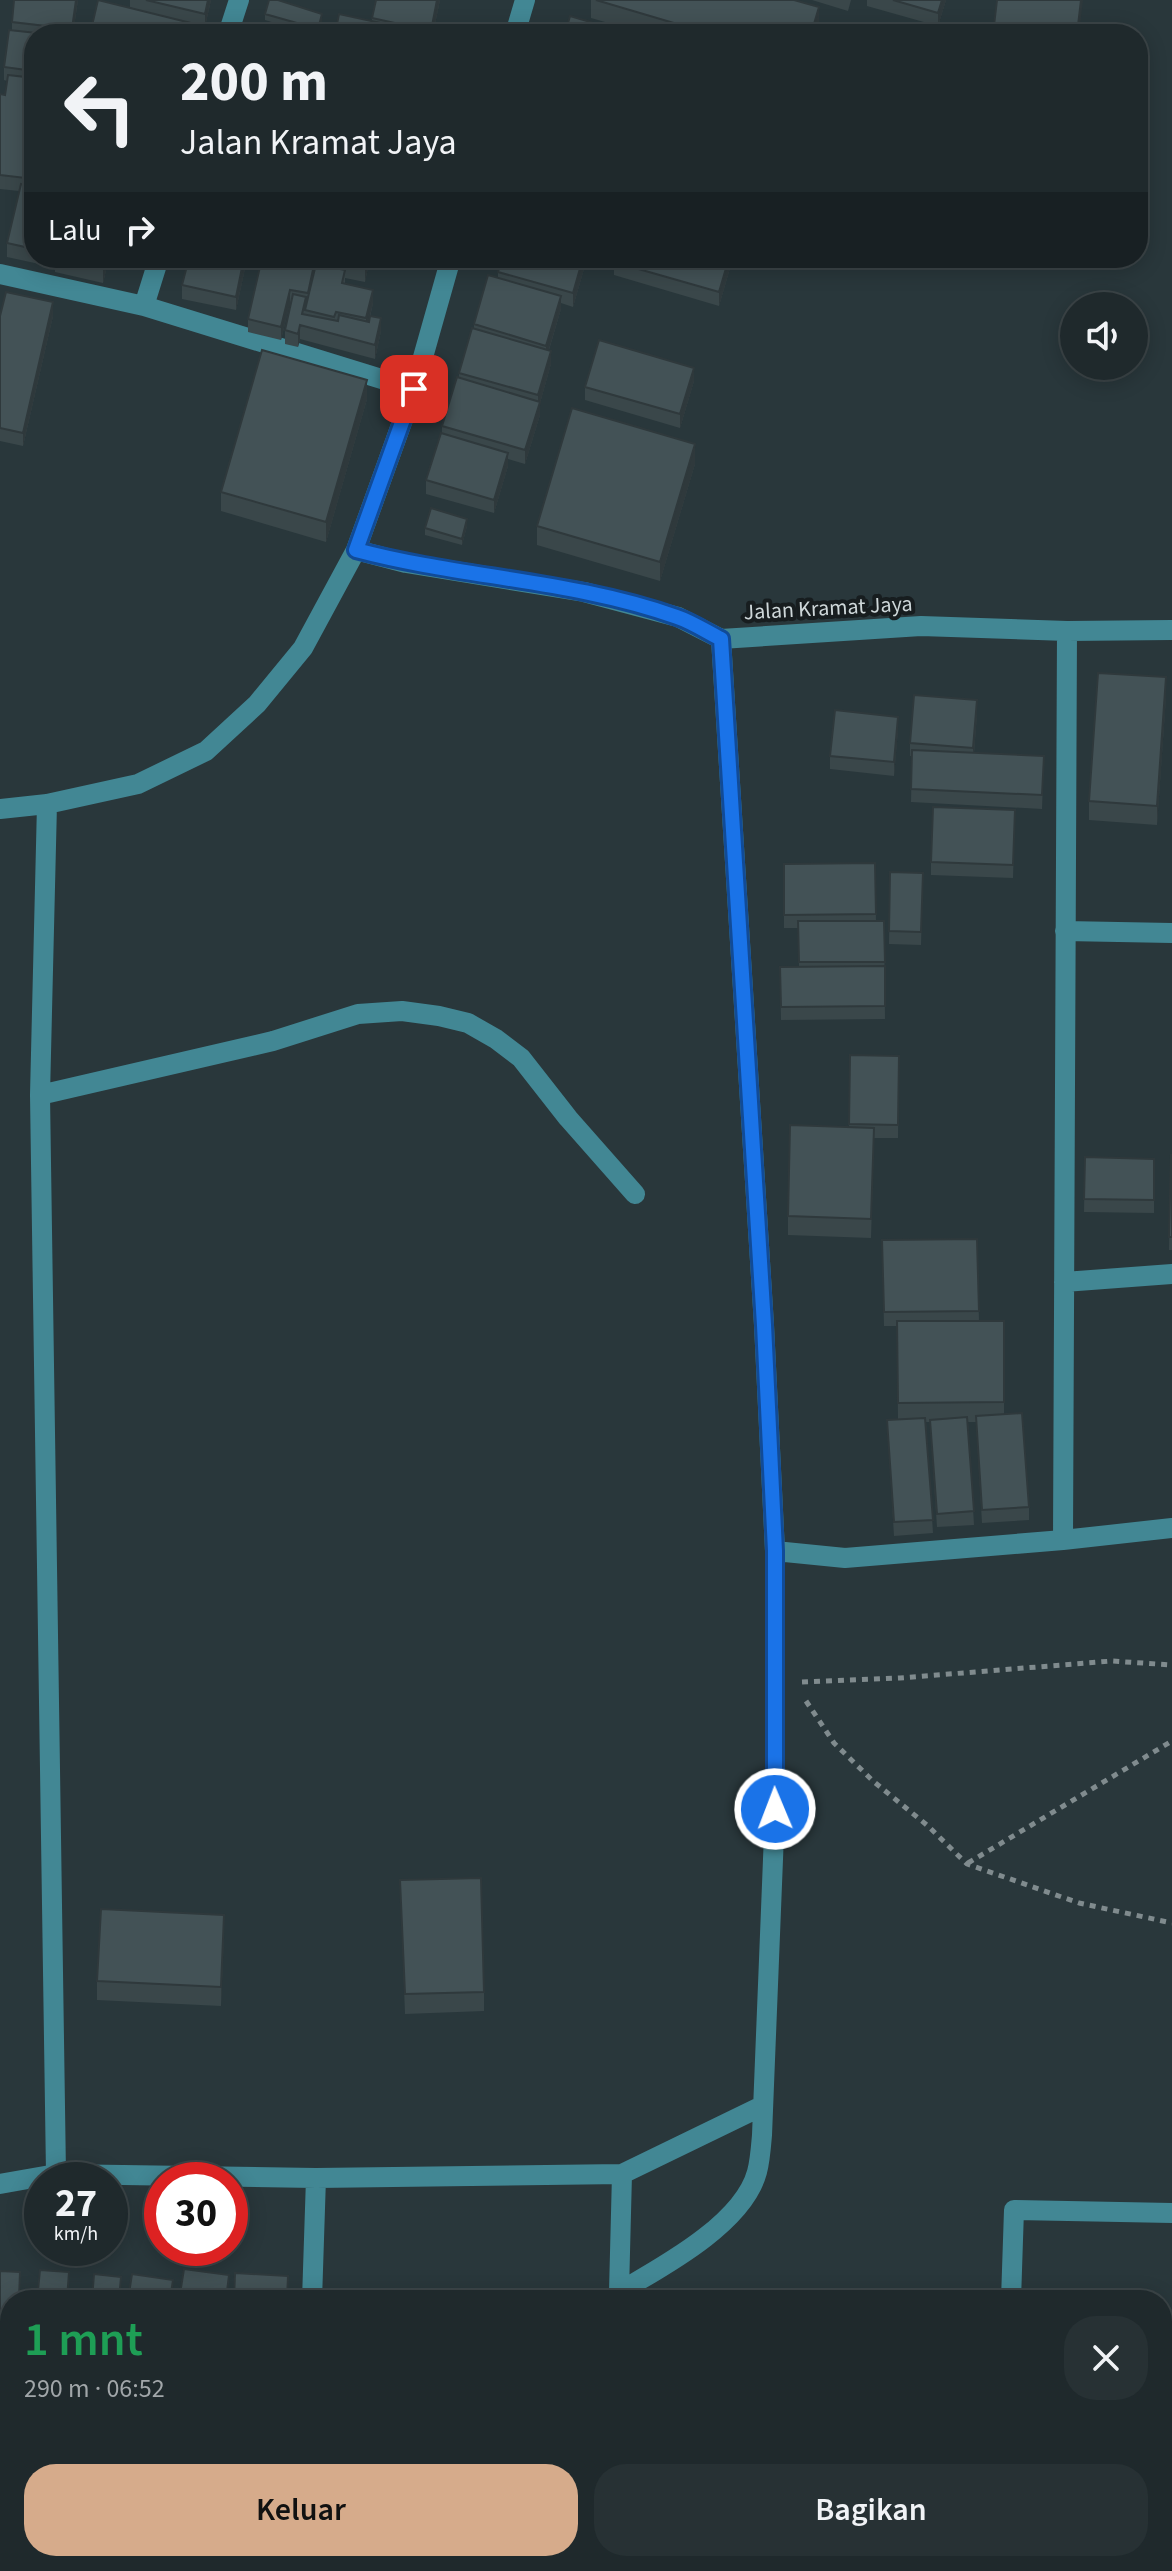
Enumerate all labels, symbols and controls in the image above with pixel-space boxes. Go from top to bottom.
text: 200 m [180,43,328,122]
icon: left [48,56,152,160]
text: Jalan Kramat Jaya [180,117,457,168]
icon: right [118,208,162,252]
text: Lalu [48,209,102,252]
map controls [1060,292,1148,380]
button: sound [1060,292,1148,380]
pin [380,355,448,423]
icon: arrive [392,367,436,411]
street label: Jalan Kramat Jaya [743,588,913,628]
position arrow [733,1767,817,1851]
speed limit sign: 30 [144,2162,248,2266]
text: 27 [55,2175,97,2232]
text: km/h [54,2220,98,2248]
text: 1 mnt [24,2306,143,2374]
button: close [1064,2316,1148,2400]
text: 290 m · 06:52 [24,2370,165,2407]
button: Keluar [24,2464,578,2556]
button: Bagikan [594,2464,1148,2556]

